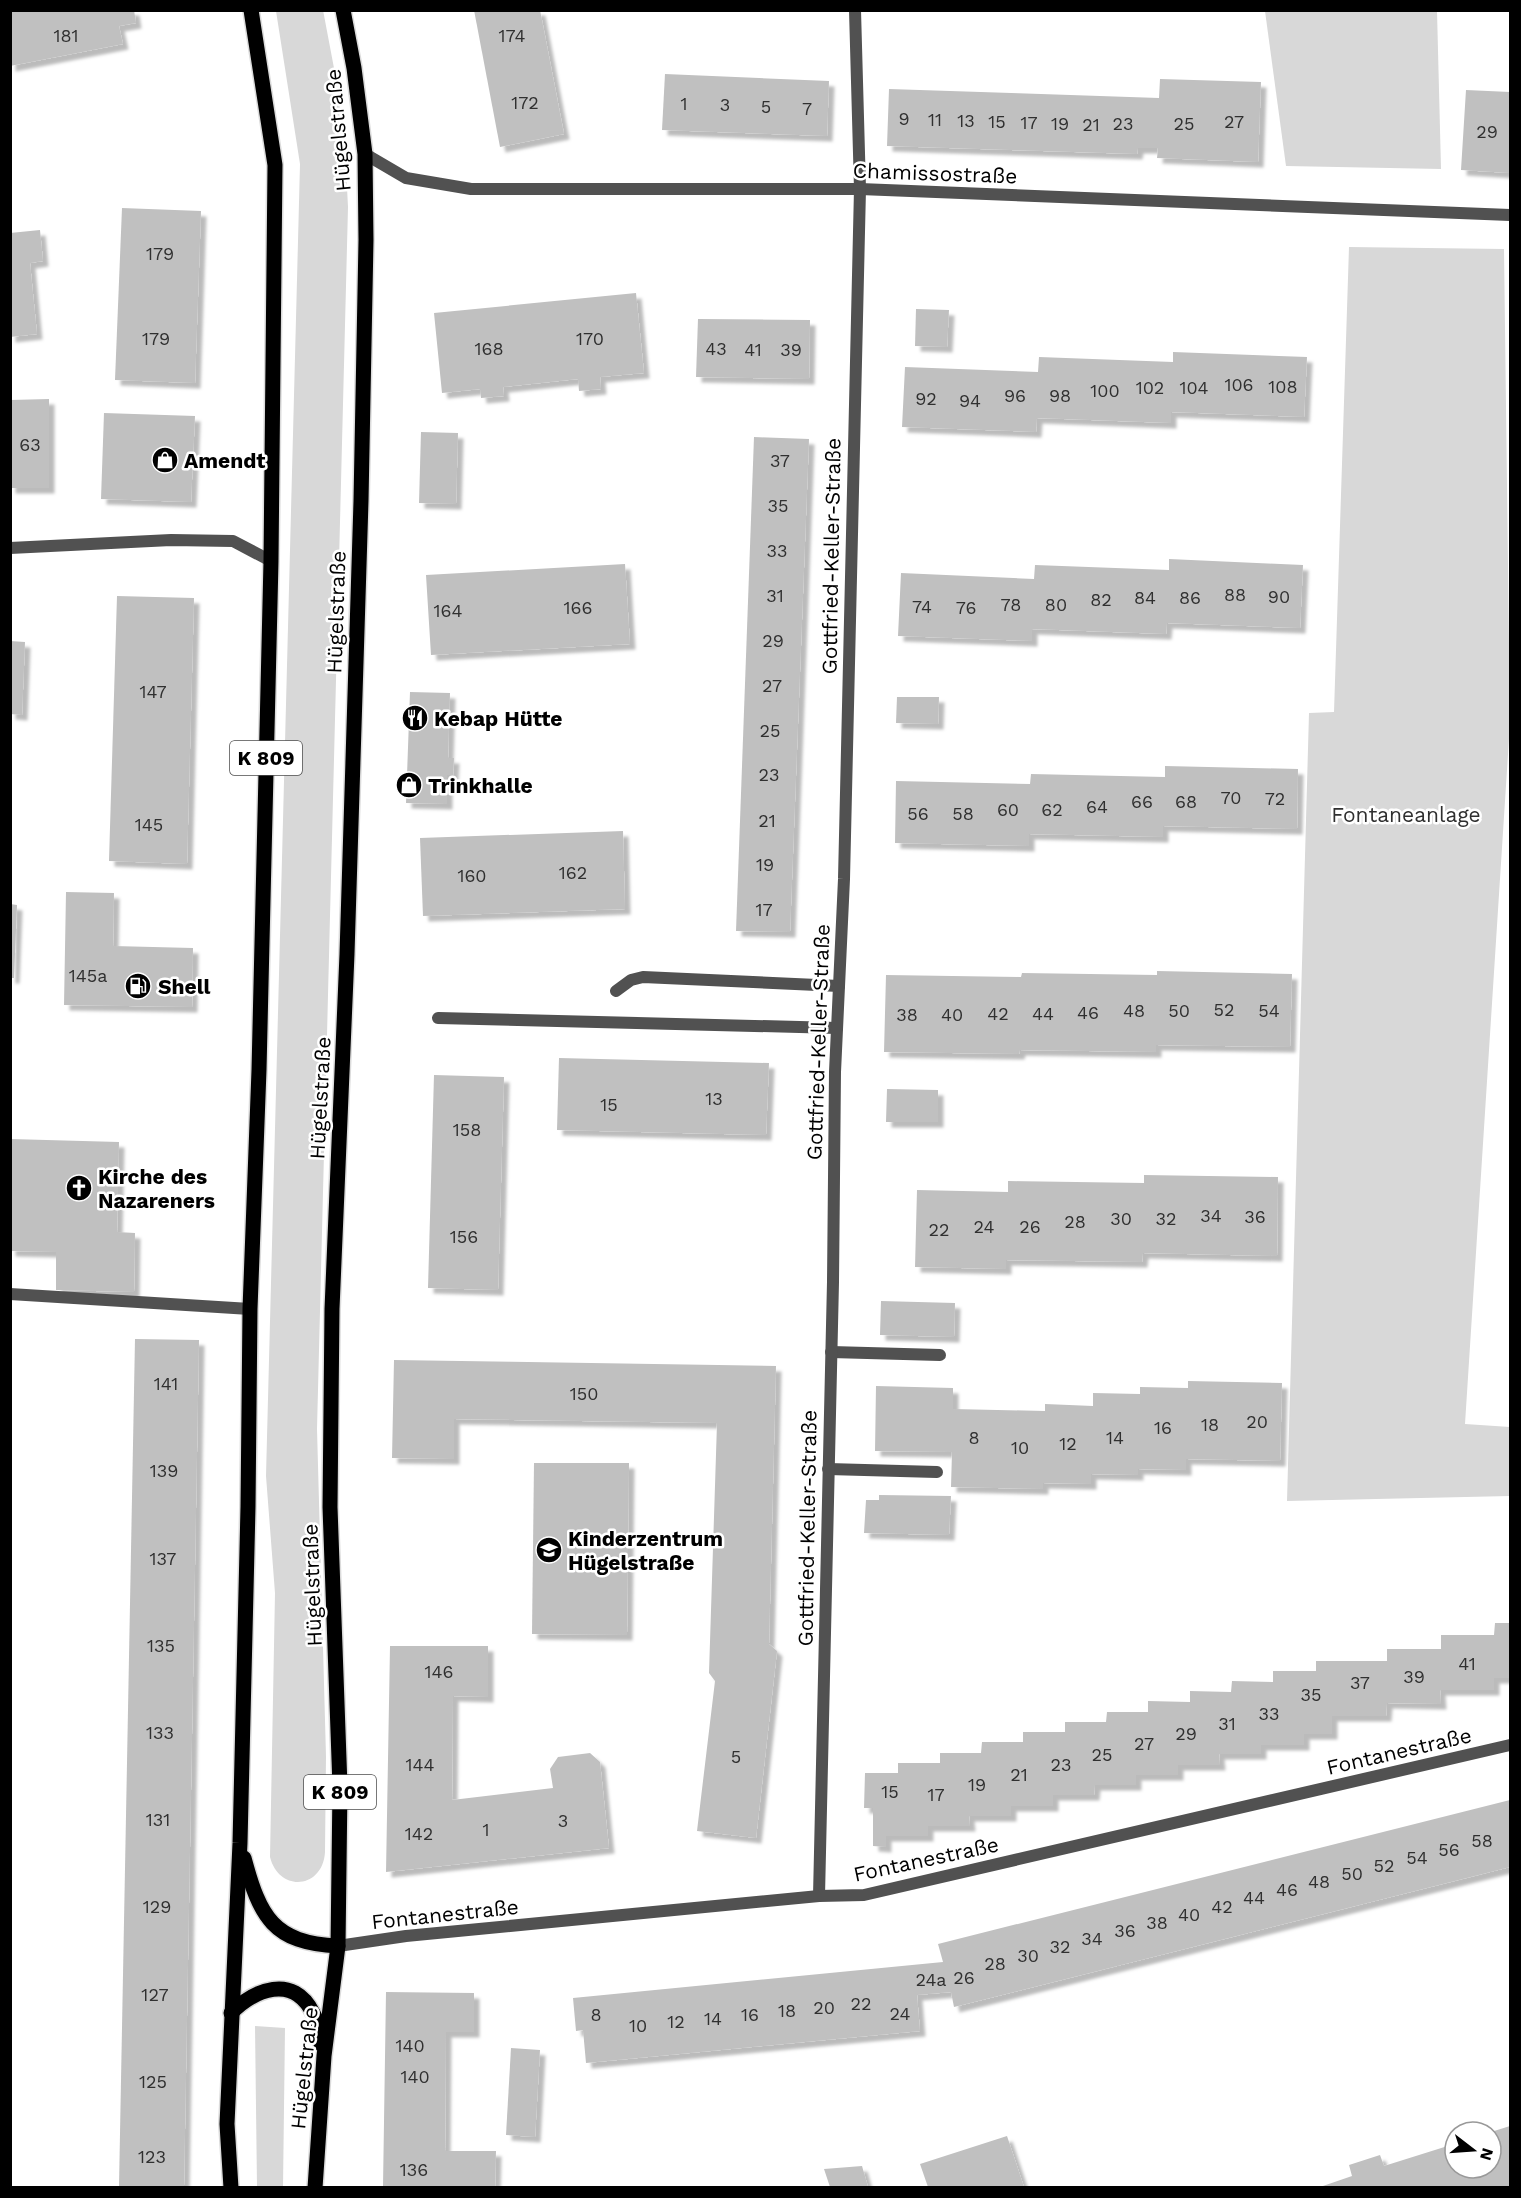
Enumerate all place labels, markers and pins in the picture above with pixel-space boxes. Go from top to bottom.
shop icon: Amendt [150,445,180,475]
place label: Amendt [184,448,266,473]
restaurant icon: Kebap Hütte [400,703,430,733]
place label: Kebap Hütte [434,706,563,731]
shop icon: Trinkhalle [394,770,424,800]
place label: Trinkhalle [428,773,533,798]
fuel station icon: Shell [123,971,153,1001]
place label: Shell [158,974,211,999]
place label: Kirche des Nazareners [98,1164,215,1213]
church icon: Kirche des Nazareners [64,1173,94,1203]
place label: Kinderzentrum Hügelstraße [568,1526,723,1575]
school or university icon: Kinderzentrum Hügelstraße [534,1535,564,1565]

